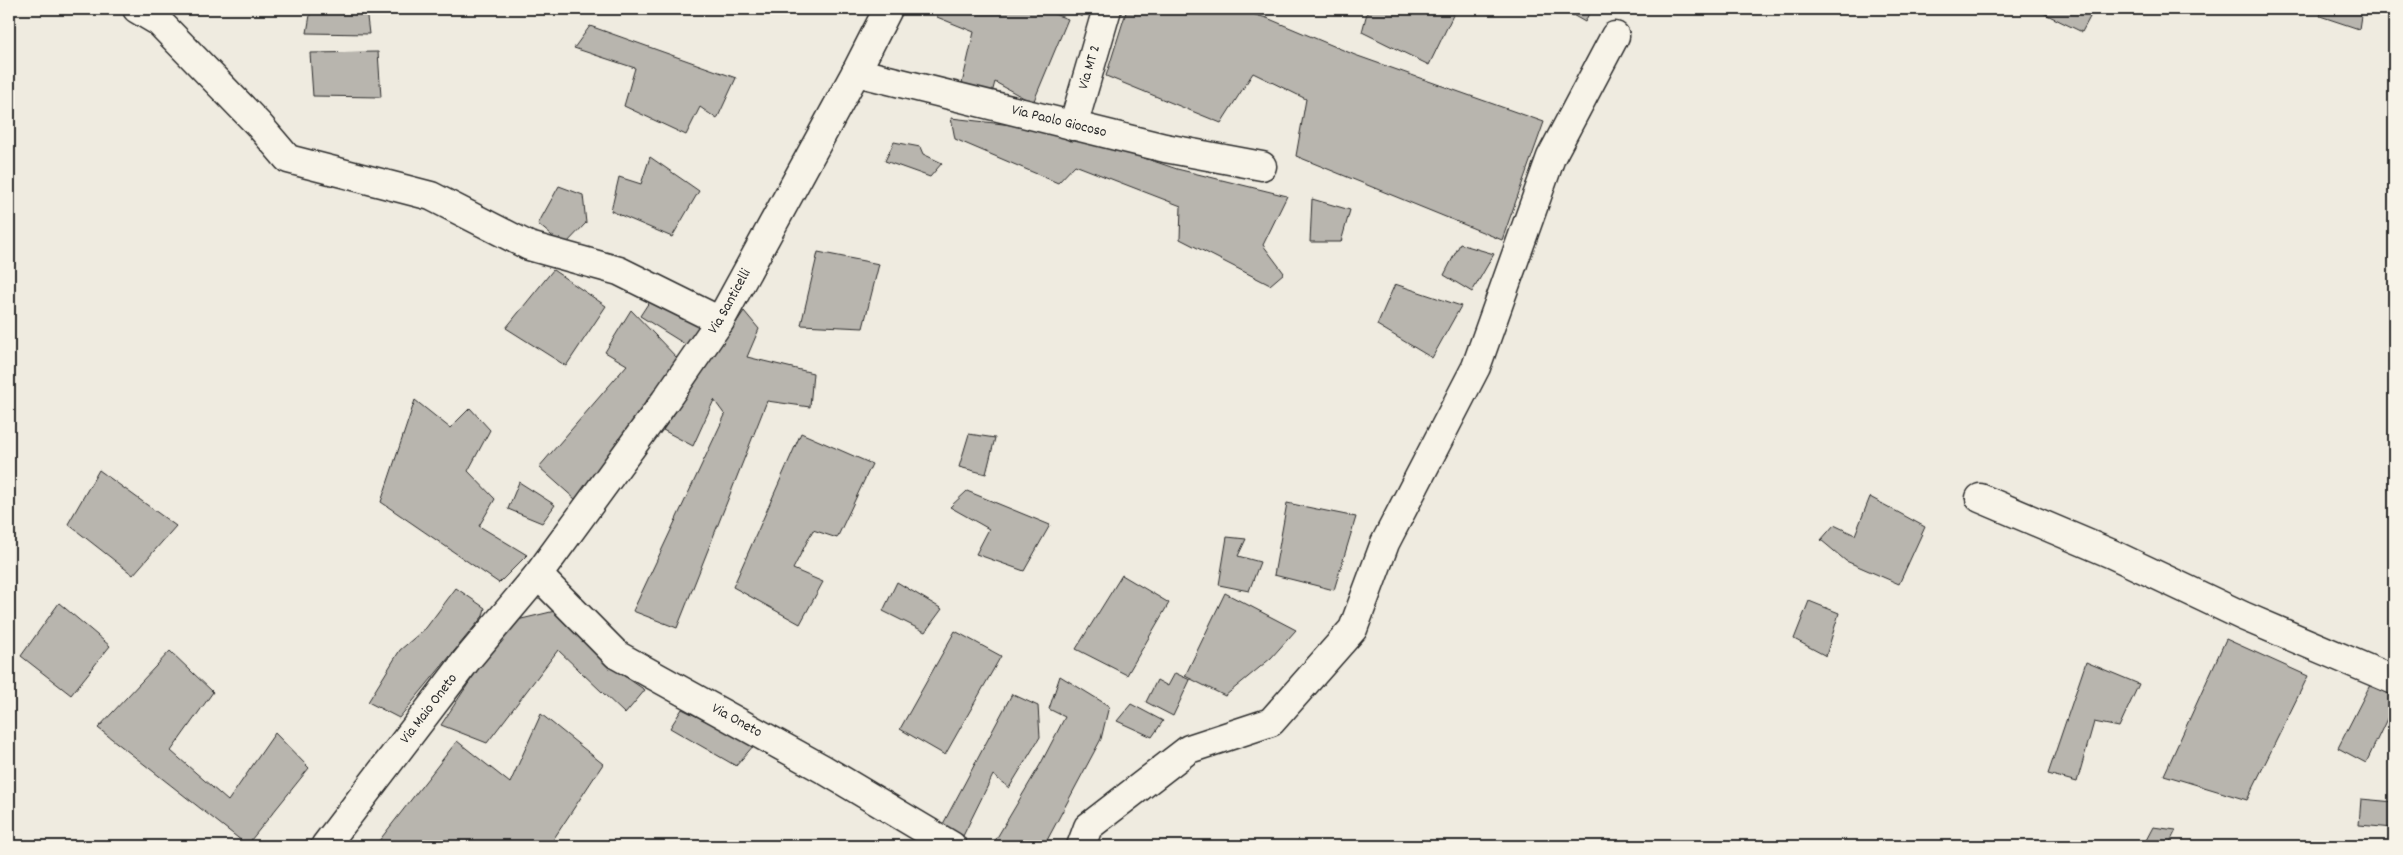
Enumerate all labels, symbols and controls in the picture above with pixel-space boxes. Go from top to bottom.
street label: Via MT 2 [1073,43,1107,92]
street label: Via Paolo Giocoso [1009,100,1109,144]
street label: Via Santicelli [703,265,757,339]
street label: Via Maio Oneto [395,669,464,749]
street label: Via Oneto [707,698,766,744]

